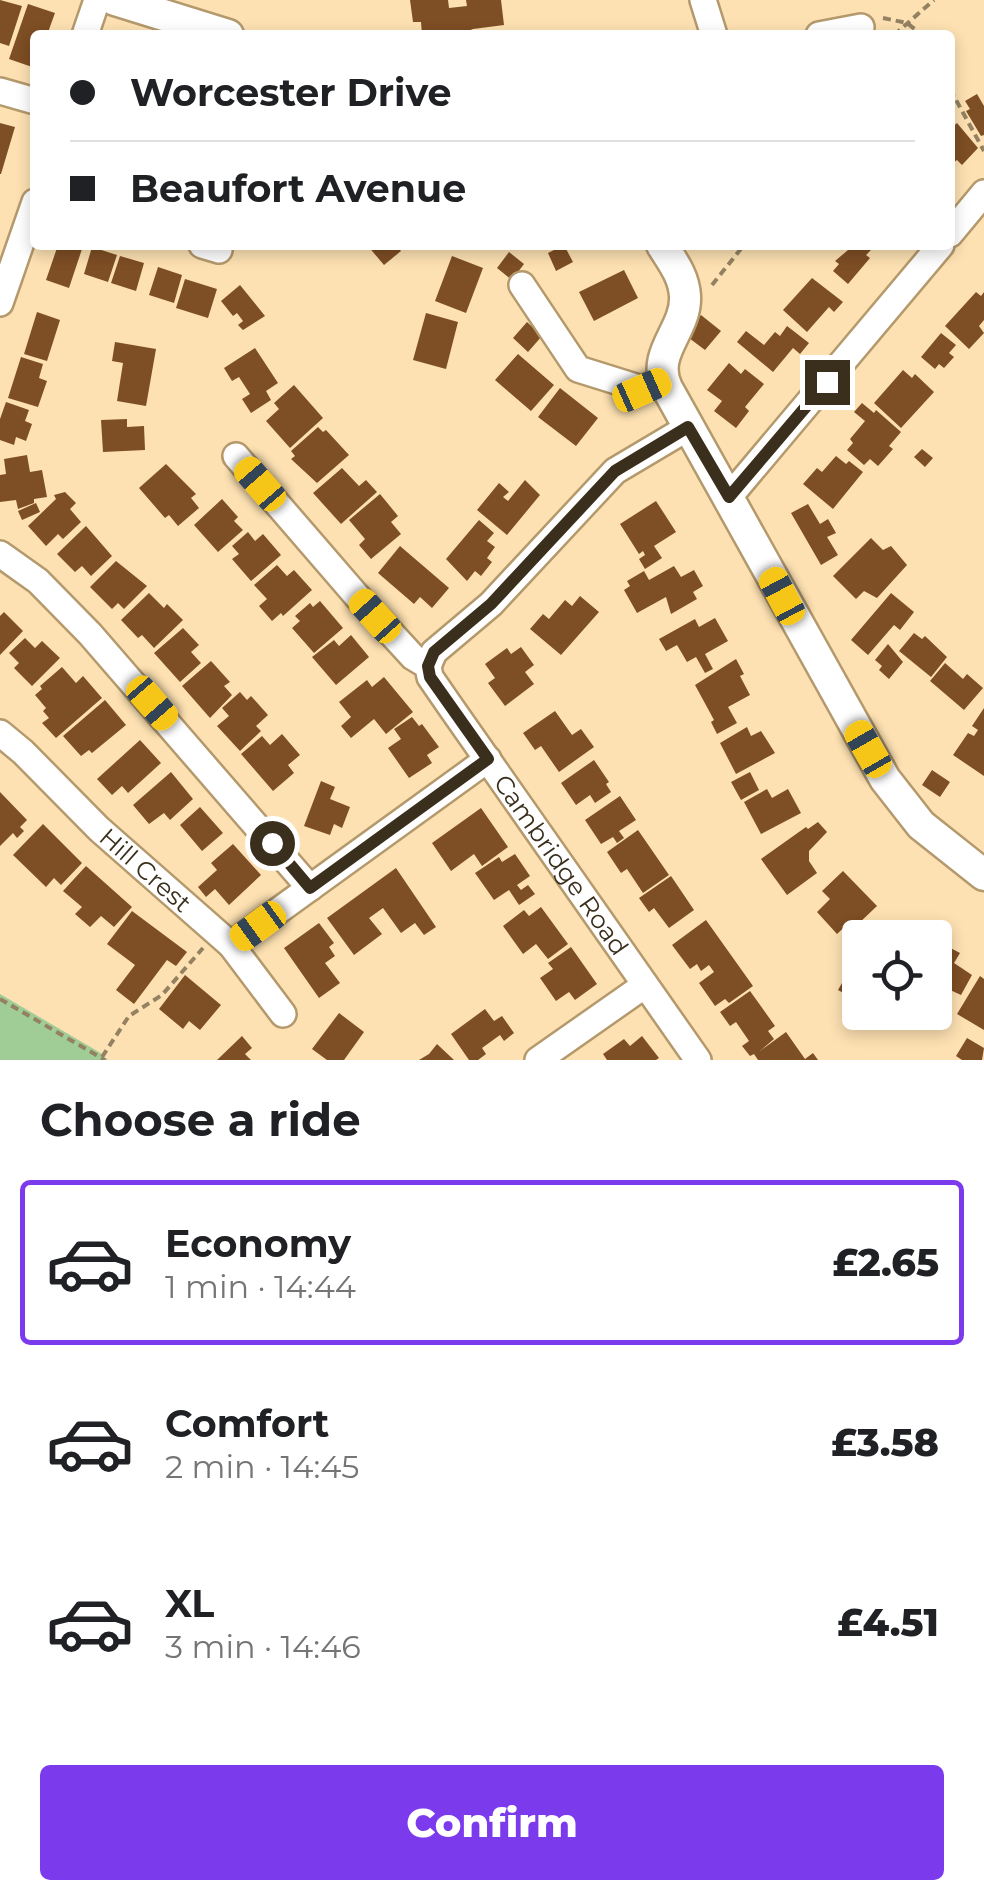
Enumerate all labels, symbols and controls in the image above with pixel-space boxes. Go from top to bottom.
text: Worcester Drive [130,69,452,116]
text: Beaufort Avenue [130,165,466,212]
route end [805,360,850,405]
car [608,364,676,416]
car [229,452,291,516]
car [755,562,809,630]
car [344,584,406,648]
car [121,671,183,735]
car [840,716,896,782]
street label: Cambridge Road [488,769,635,961]
route start [250,821,295,866]
street label: Hill Crest [94,822,198,918]
car [225,896,291,956]
map controls [842,920,952,1030]
button: locate [842,920,952,1030]
text: Choose a ride [40,1092,361,1147]
icon: car [45,1218,135,1308]
text: Economy [165,1220,351,1267]
text: £2.65 [832,1239,939,1286]
text: 1 min · 14:44 [165,1267,356,1306]
icon: car [45,1398,135,1488]
text: Comfort [165,1400,329,1447]
text: £3.58 [831,1419,939,1466]
text: 2 min · 14:45 [165,1447,359,1486]
icon: car [45,1578,135,1668]
text: XL [165,1580,214,1627]
text: £4.51 [837,1599,939,1646]
text: 3 min · 14:46 [165,1627,361,1666]
button: Confirm [40,1765,944,1880]

